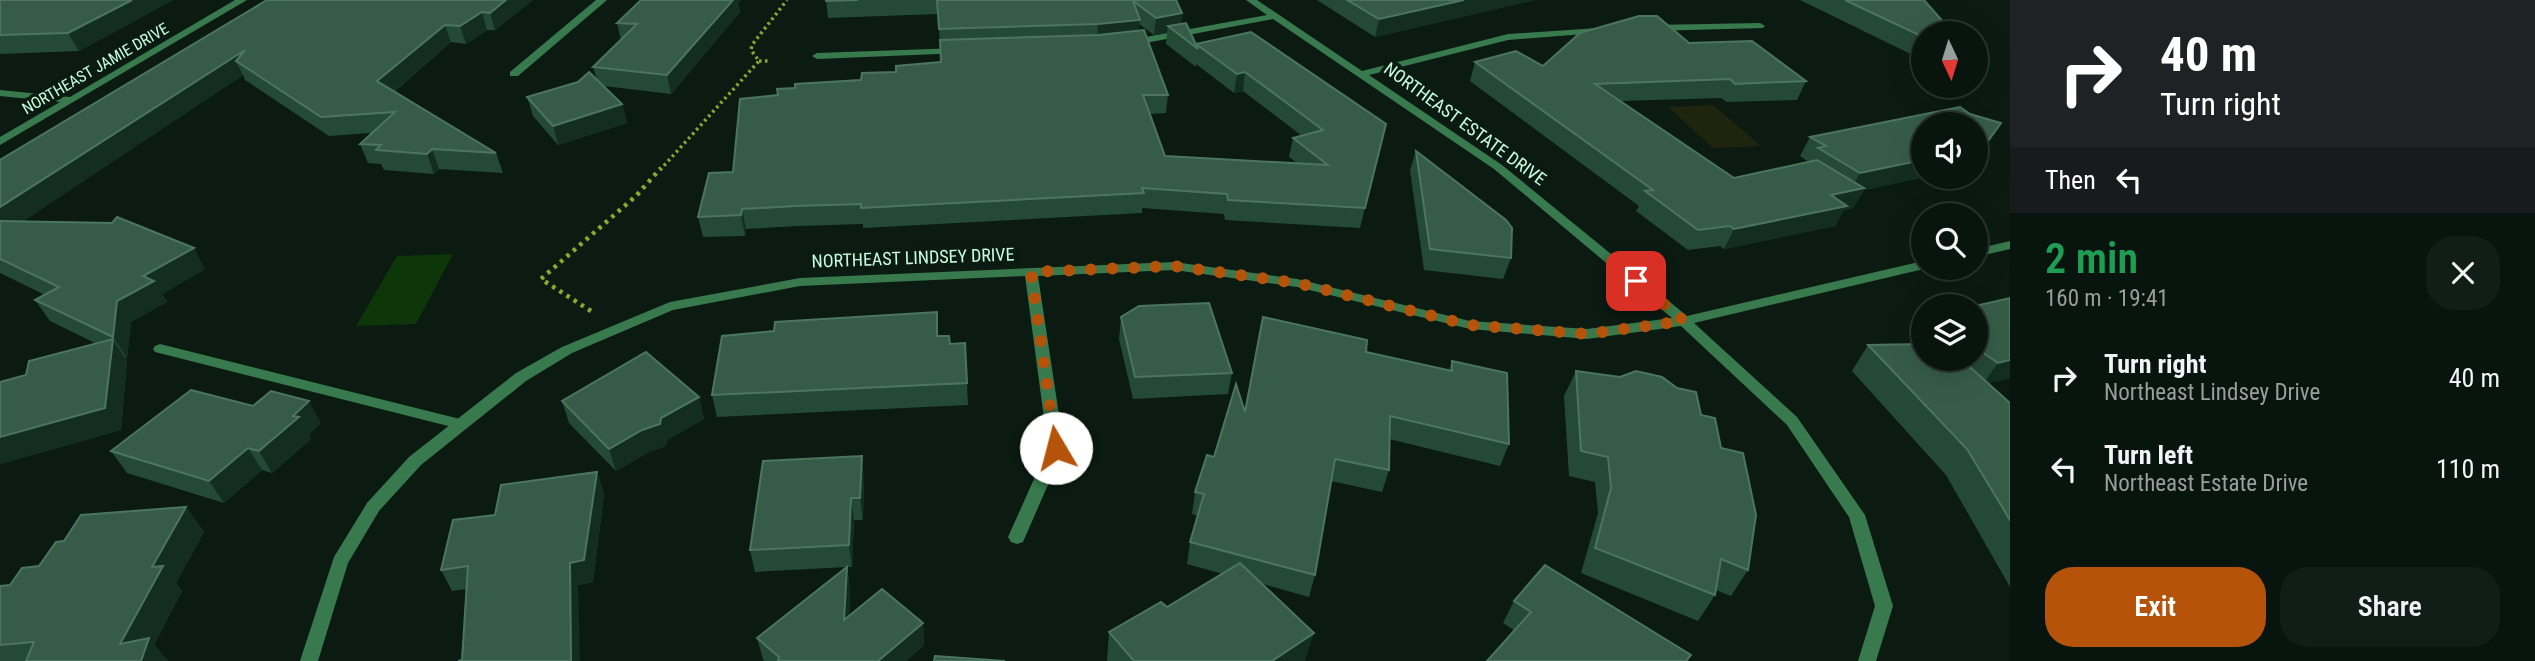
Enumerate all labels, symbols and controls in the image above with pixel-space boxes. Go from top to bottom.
street label: NORTHEAST JAMIE DRIVE [19,19,172,118]
north arrow [1911,21,1988,98]
map controls [1911,21,1988,371]
text: 40 m [2160,26,2257,83]
icon: right [2045,28,2136,119]
street label: NORTHEAST ESTATE DRIVE [1380,58,1550,189]
text: Turn right [2160,85,2281,123]
button: sound [1911,112,1988,189]
icon: left [2110,161,2148,199]
text: Then [2045,165,2096,195]
button: search [1911,203,1988,280]
text: 2 min [2045,234,2138,283]
button: close [2426,236,2500,310]
street label: NORTHEAST LINDSEY DRIVE [811,243,1015,272]
pin [1606,251,1666,311]
icon: arrive [1617,262,1655,300]
text: 160 m · 19:41 [2045,285,2169,312]
button: layers [1911,294,1988,371]
text: Turn right [2104,349,2206,379]
icon: right [2045,359,2083,397]
text: 40 m [2449,363,2500,393]
text: Northeast Lindsey Drive [2104,379,2320,406]
position arrow [1019,411,1093,485]
text: Turn left [2104,440,2193,470]
icon: left [2045,450,2083,488]
text: 110 m [2436,454,2500,484]
text: Northeast Estate Drive [2104,470,2308,497]
button: Exit [2045,567,2266,647]
button: Share [2280,567,2500,647]

